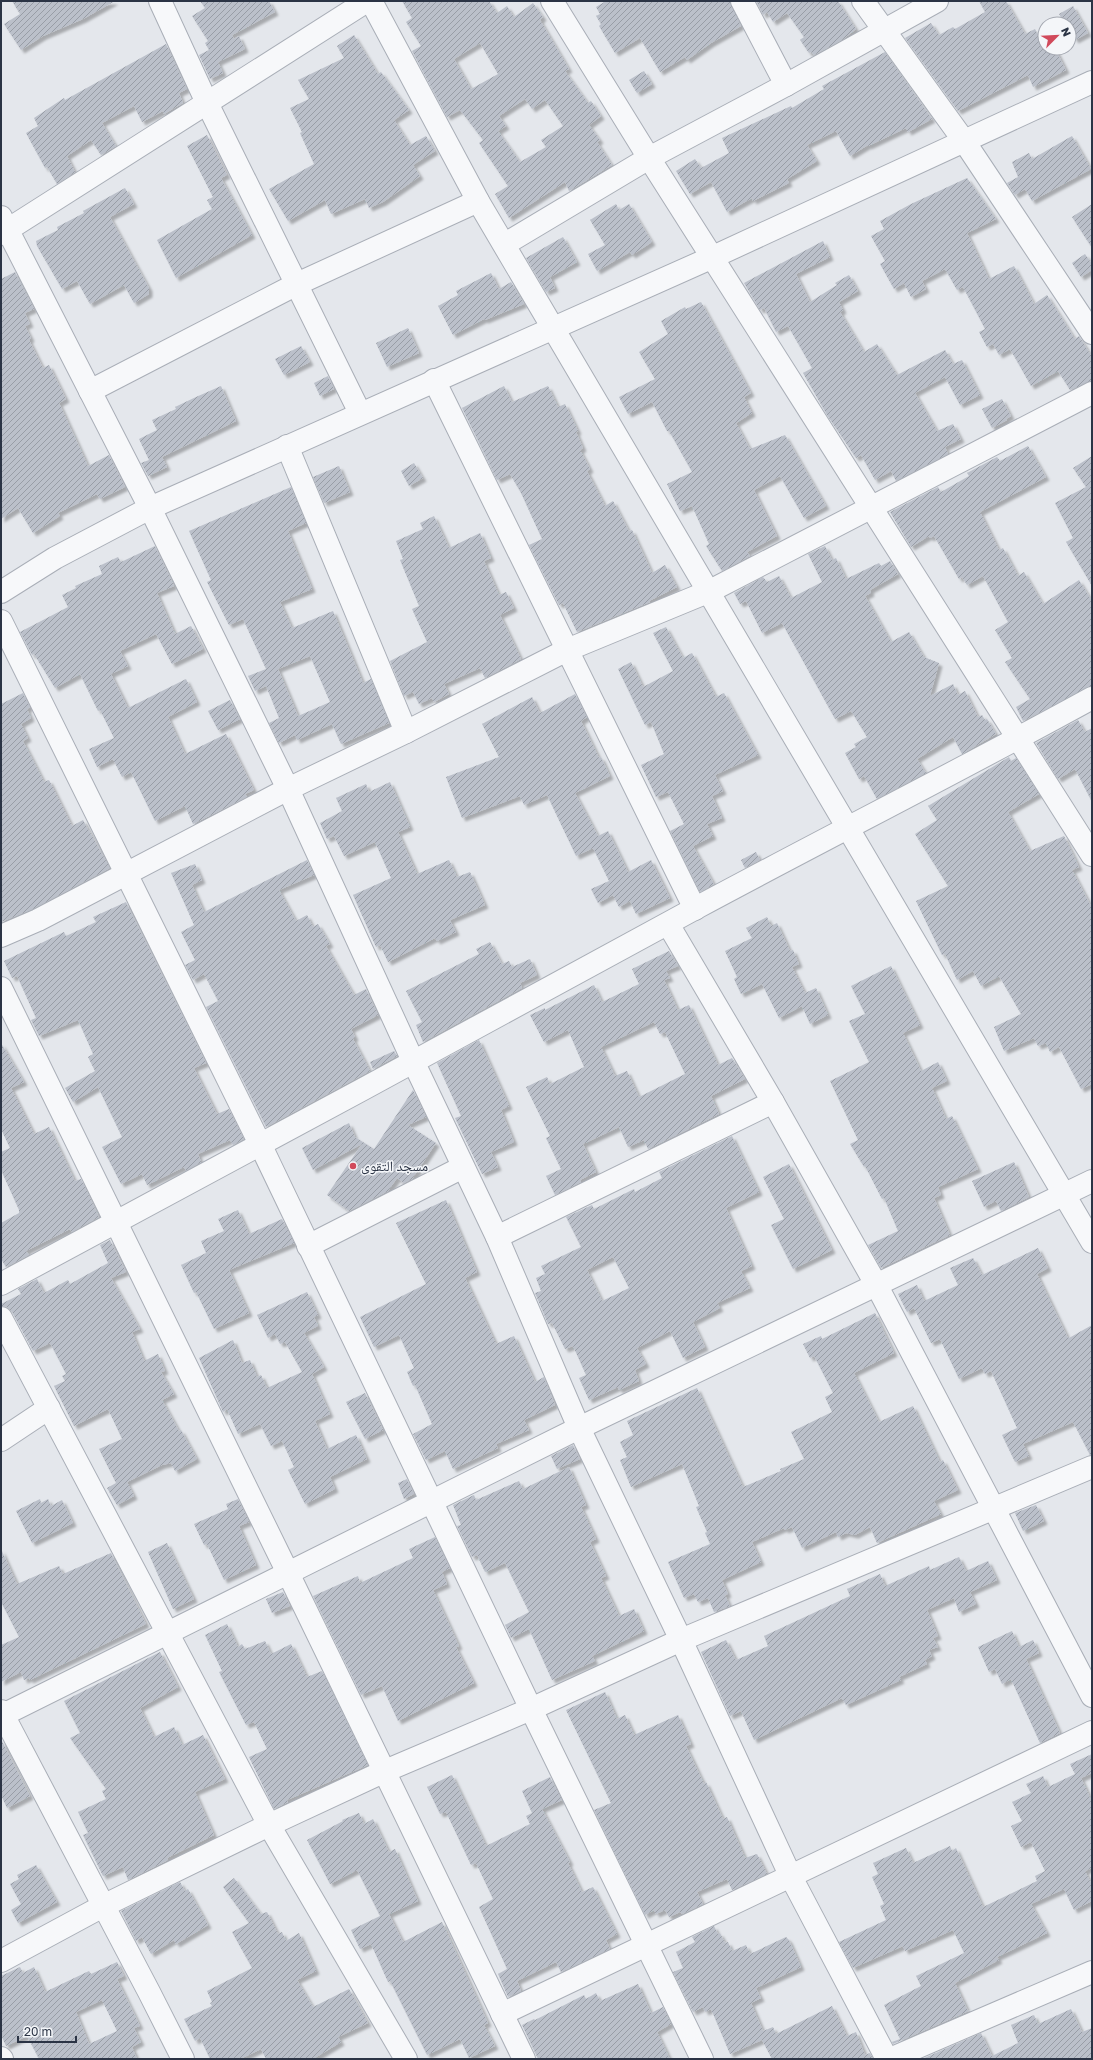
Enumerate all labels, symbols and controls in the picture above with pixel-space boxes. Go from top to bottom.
north arrow [1037,16,1077,56]
text: N [1059,25,1074,38]
place label: مسجد التقوى [361,1157,428,1175]
marker: مسجد التقوى [348,1161,358,1171]
scale bar [18,2018,76,2044]
text: 20 m [24,2024,52,2039]

